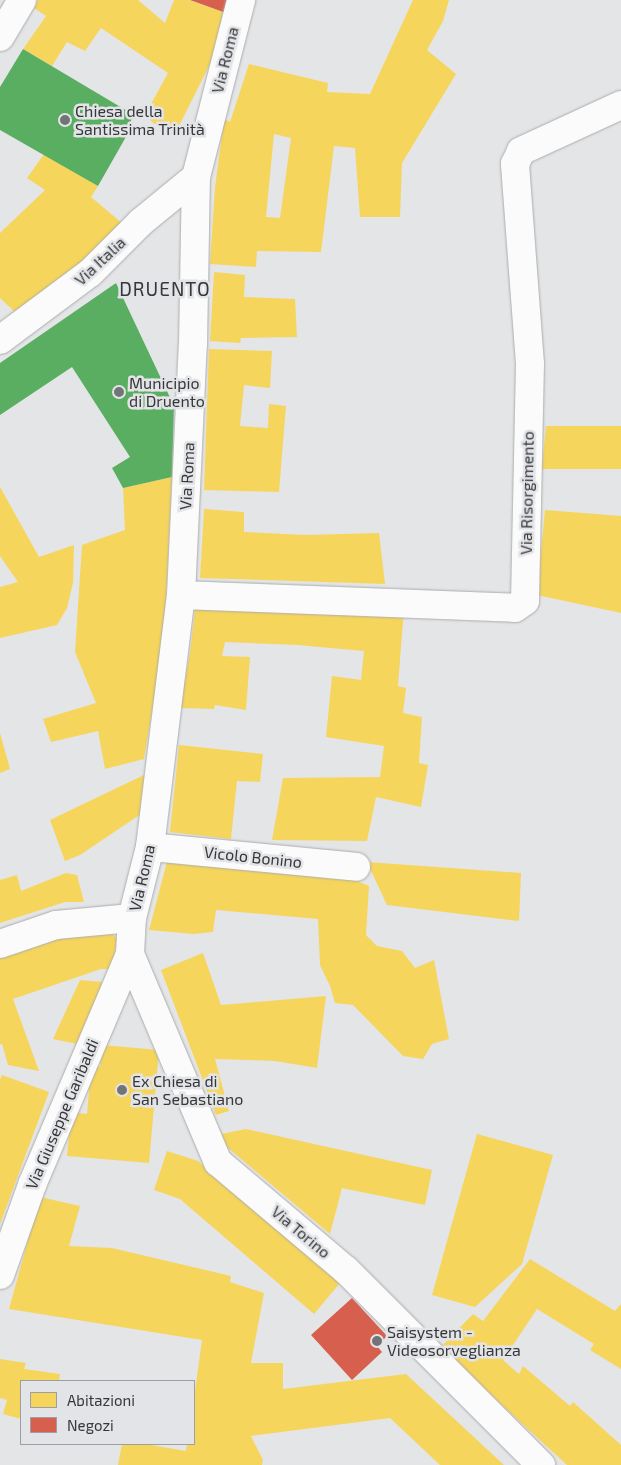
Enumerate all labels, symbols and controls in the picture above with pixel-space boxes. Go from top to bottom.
street label: Via Roma [207,25,243,95]
place label: Chiesa della Santissima Trinità [75,101,205,139]
marker: Chiesa della Santissima Trinità [59,114,71,126]
street label: Via Italia [71,233,129,289]
district label: DRUENTO [118,278,212,300]
place label: Municipio di Druento [129,373,205,411]
marker: Municipio di Druento [113,386,125,398]
street label: Via Risorgimento [516,431,538,555]
street label: Via Roma [176,442,198,510]
street label: Vicolo Bonino [203,842,303,872]
street label: Via Roma [125,843,159,913]
street label: Via Giuseppe Garibaldi [22,1036,102,1192]
place label: Ex Chiesa di San Sebastiano [132,1071,243,1109]
marker: Ex Chiesa di San Sebastiano [116,1084,128,1096]
street label: Via Torino [267,1202,335,1262]
place label: Saisystem - Videosorveglianza [387,1322,521,1360]
marker: Saisystem - Videosorveglianza [371,1335,383,1347]
legend [20,1380,195,1445]
text: Abitazioni [67,1391,135,1409]
text: Negozi [67,1416,114,1434]

